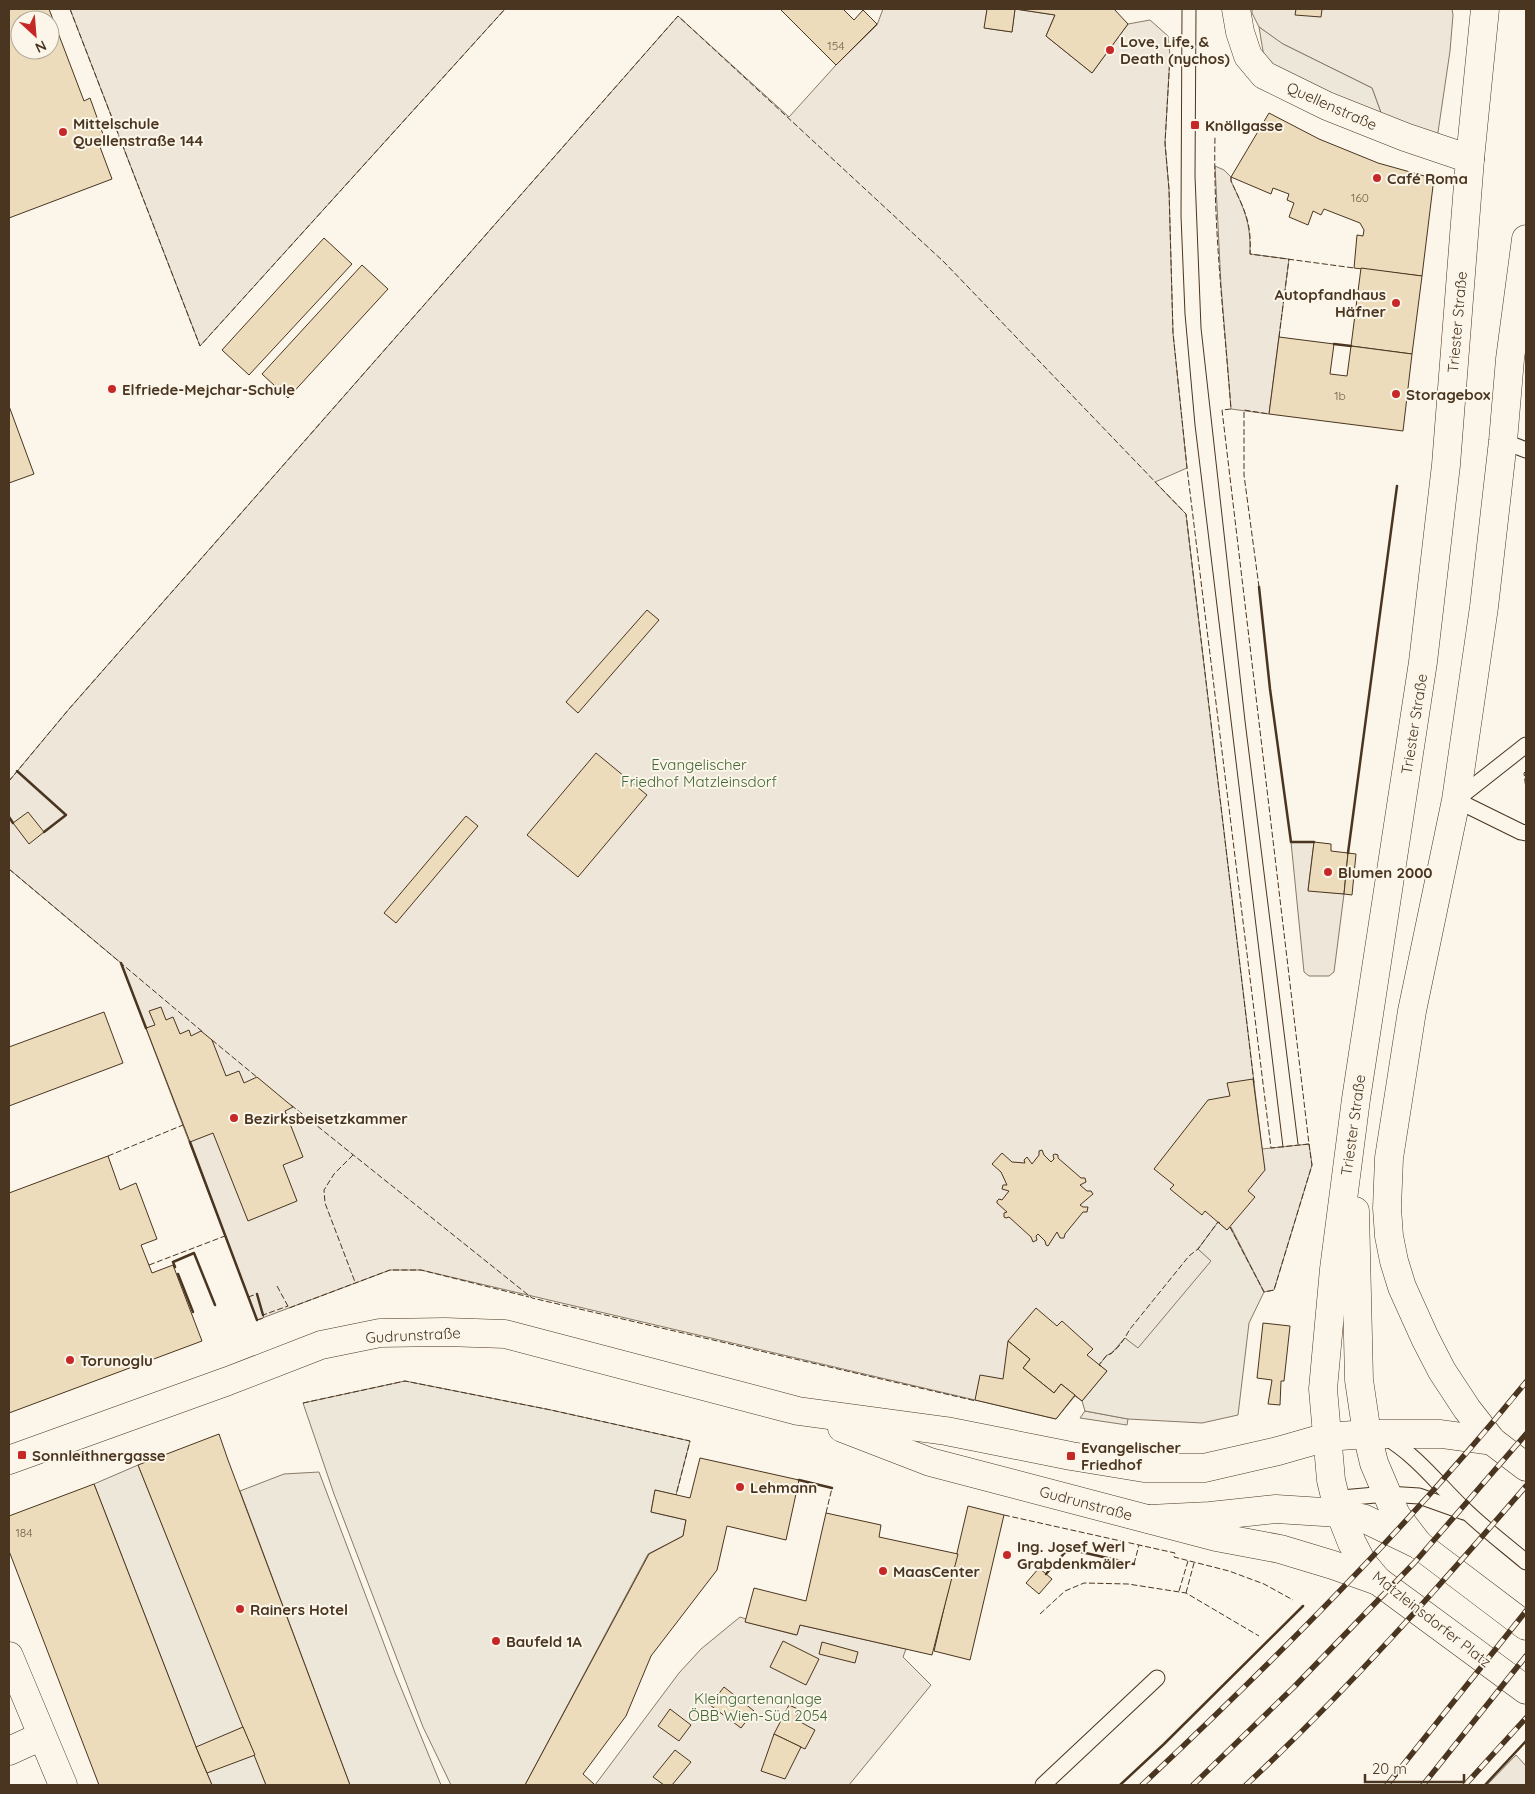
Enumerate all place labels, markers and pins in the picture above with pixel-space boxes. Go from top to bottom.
place label: Love, Life, & Death (nychos) [1120,32,1230,68]
marker: Love, Life, & Death (nychos) [1104,44,1116,56]
place label: Mittelschule Quellenstraße 144 [73,114,204,150]
place label: Knöllgasse [1205,116,1283,135]
marker: Knöllgasse [1189,119,1201,131]
marker: Mittelschule Quellenstraße 144 [57,126,69,138]
place label: Café Roma [1387,169,1468,188]
marker: Café Roma [1371,172,1383,184]
place label: Autopfandhaus Häfner [1274,285,1386,321]
marker: Autopfandhaus Häfner [1390,297,1402,309]
place label: Elfriede-Mejchar-Schule [122,380,295,399]
marker: Elfriede-Mejchar-Schule [106,383,118,395]
place label: Storagebox [1406,385,1491,404]
marker: Storagebox [1390,388,1402,400]
place label: Blumen 2000 [1338,863,1433,882]
marker: Blumen 2000 [1322,866,1334,878]
place label: Bezirksbeisetzkammer [244,1109,408,1128]
marker: Bezirksbeisetzkammer [228,1112,240,1124]
place label: Torunoglu [80,1351,153,1370]
marker: Torunoglu [64,1354,76,1366]
place label: Evangelischer Friedhof [1081,1438,1181,1474]
place label: Sonnleithnergasse [32,1446,166,1465]
marker: Sonnleithnergasse [16,1449,28,1461]
marker: Evangelischer Friedhof [1065,1450,1077,1462]
place label: Lehmann [750,1478,817,1497]
marker: Lehmann [734,1481,746,1493]
place label: Ing. Josef Werl Grabdenkmäler [1017,1537,1131,1573]
marker: Ing. Josef Werl Grabdenkmäler [1001,1549,1013,1561]
place label: MaasCenter [893,1562,981,1581]
marker: MaasCenter [877,1565,889,1577]
place label: Rainers Hotel [250,1600,348,1619]
marker: Rainers Hotel [234,1603,246,1615]
place label: Baufeld 1A [506,1632,582,1651]
marker: Baufeld 1A [490,1635,502,1647]

